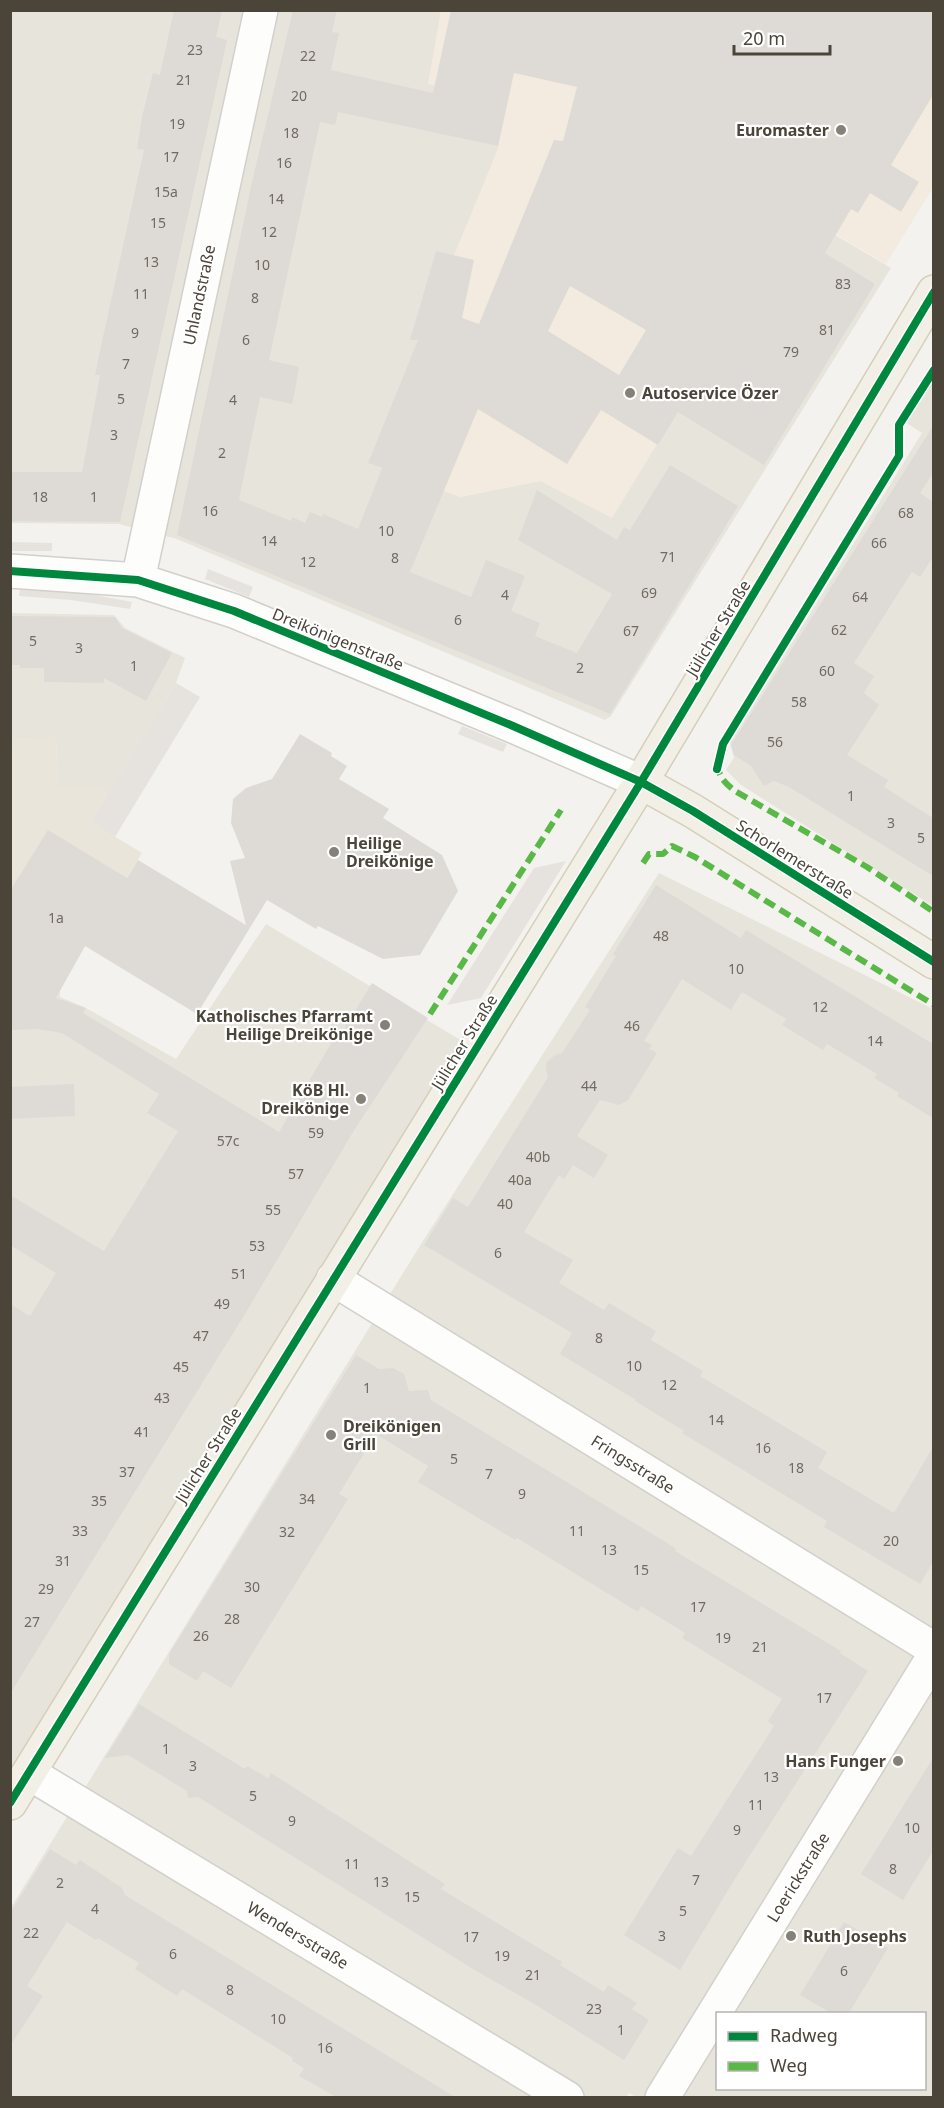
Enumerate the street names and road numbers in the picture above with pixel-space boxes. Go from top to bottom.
street label: Uhlandstraße [178,243,220,347]
street label: Jülicher Straße [680,576,755,682]
street label: Dreikönigenstraße [269,603,407,675]
street label: Schorlemerstraße [732,814,858,904]
street label: Jülicher Straße [425,990,502,1096]
street label: Jülicher Straße [169,1403,246,1509]
street label: Fringsstraße [587,1430,679,1498]
street label: Loerickstraße [762,1828,834,1926]
street label: Wendersstraße [243,1896,353,1974]

